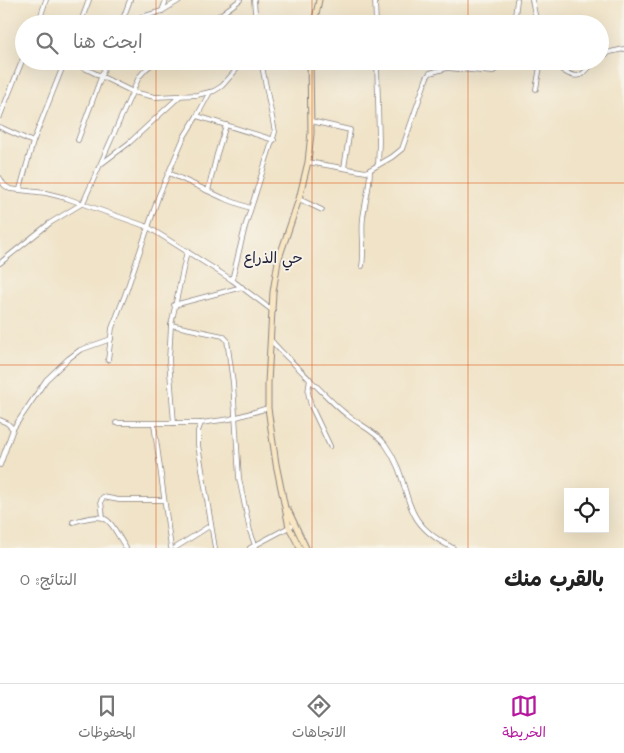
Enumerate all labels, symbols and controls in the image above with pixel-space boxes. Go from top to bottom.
search box [15,15,609,70]
text: ابحث هنا [73,28,143,53]
icon: search [33,29,61,57]
district label: حي الذراع [243,247,303,271]
map controls [564,488,609,533]
button: locate [564,488,609,533]
text: بالقرب منك [504,564,604,591]
text: النتائج: 0 [20,568,77,589]
tab: المحفوظات [78,692,136,745]
tab: الاتجاهات [292,692,346,745]
tab: الخريطة [502,692,546,745]

